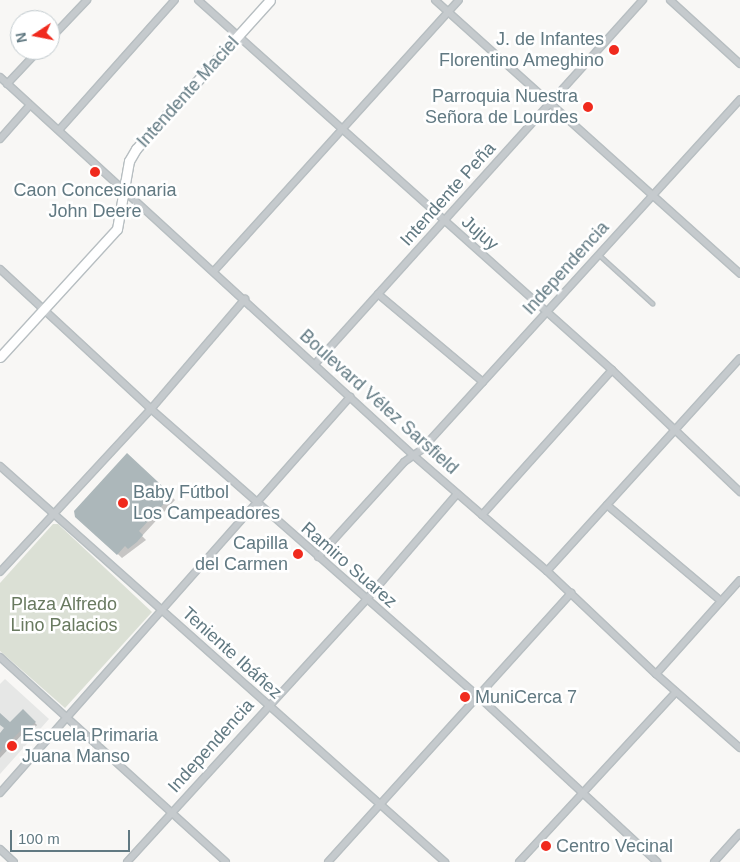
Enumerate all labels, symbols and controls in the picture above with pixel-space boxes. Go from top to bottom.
north arrow [10,10,60,60]
place label: J. de Infantes Florentino Ameghino [438,29,604,72]
text: N [12,31,30,44]
street label: Intendente Maciel [132,32,244,152]
marker: J. de Infantes Florentino Ameghino [608,44,620,56]
place label: Parroquia Nuestra Señora de Lourdes [425,86,578,128]
marker: Parroquia Nuestra Señora de Lourdes [582,101,594,113]
street label: Intendente Peña [396,138,500,250]
marker: Caon Concesionaria John Deere [89,166,101,178]
place label: Caon Concesionaria John Deere [13,180,177,222]
street label: Jujuy [457,211,503,255]
street label: Independencia [518,217,614,319]
street label: Boulevard Vélez Sarsfield [295,325,463,479]
place label: Baby Fútbol Los Campeadores [133,482,280,524]
marker: Baby Fútbol Los Campeadores [117,497,129,509]
street label: Ramiro Suarez [297,517,401,613]
place label: Capilla del Carmen [195,533,288,576]
marker: Capilla del Carmen [292,548,304,560]
park label: Plaza Alfredo Lino Palacios [10,594,118,636]
street label: Teniente Ibáñez [178,602,286,704]
place label: MuniCerca 7 [475,686,577,708]
marker: MuniCerca 7 [459,691,471,703]
street label: Independencia [163,695,259,797]
place label: Escuela Primaria Juana Manso [22,725,158,768]
marker: Escuela Primaria Juana Manso [6,740,18,752]
scale bar [12,820,132,852]
text: 100 m [18,830,60,847]
place label: Centro Vecinal [556,835,673,857]
marker: Centro Vecinal [540,840,552,852]

